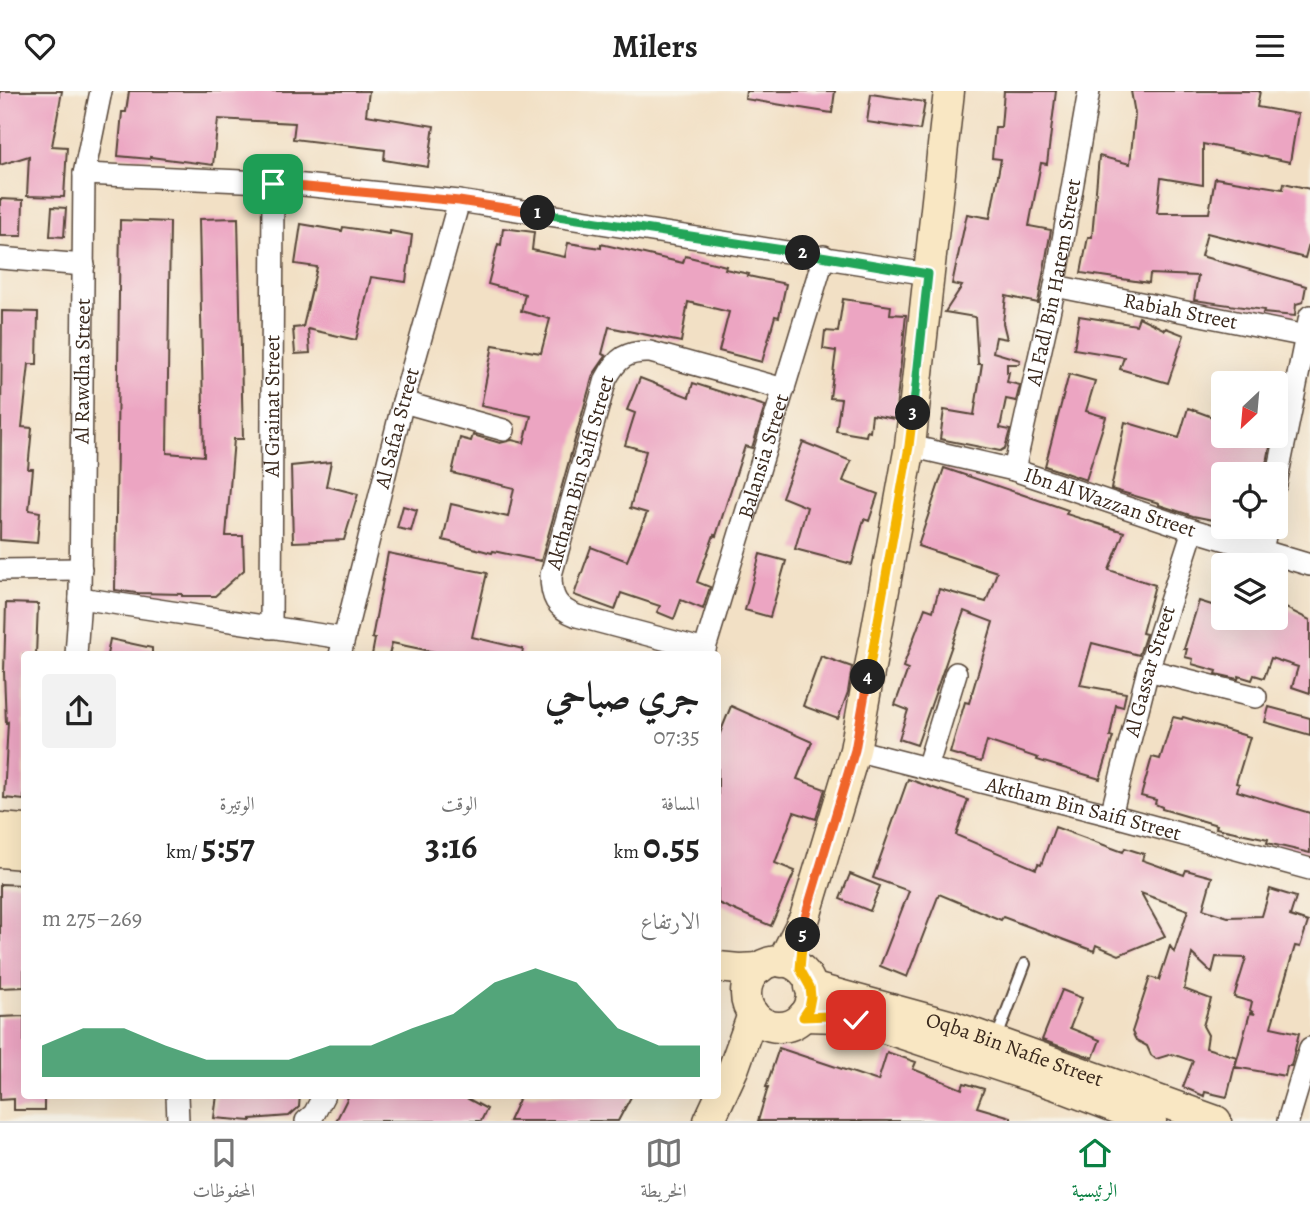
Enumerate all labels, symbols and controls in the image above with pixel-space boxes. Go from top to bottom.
text: Milers [612,24,698,68]
icon: heart [21,27,59,65]
icon: menu [1251,27,1289,65]
pin [243,154,303,214]
icon: arrive [254,165,292,203]
street label: Al Fadl Bin Hatem Street [1019,177,1087,389]
pin: 1 [520,195,556,231]
text: 1 [534,199,541,225]
pin: 2 [786,235,820,271]
text: 2 [798,239,807,265]
street label: Rabiah Street [1121,286,1240,336]
street label: Al Rawdha Street [67,298,97,445]
street label: Al Grainat Street [258,335,286,478]
street label: Al Safaa Street [368,364,426,492]
north arrow [1211,371,1288,448]
map controls [1211,371,1288,630]
street label: Aktham Bin Saifi Street [539,372,620,574]
street label: Balansia Street [731,390,795,522]
pin: 3 [895,395,930,431]
text: 3 [908,399,917,425]
street label: Ibn Al Wazzan Street [1021,460,1200,544]
button: locate [1211,462,1288,539]
button: layers [1211,553,1288,630]
street label: Al Gassar Street [1117,602,1182,741]
pin: 4 [850,659,886,695]
text: 4 [863,663,872,689]
text: جري صباحي [545,669,700,721]
button: share [42,674,116,748]
text: 07:35 [653,721,700,752]
street label: Aktham Bin Saifi Street [982,770,1184,847]
text: الوتيرة [220,791,255,817]
text: الوقت [441,791,477,817]
text: المسافة [661,791,700,817]
text: 5:57 [202,822,255,870]
text: 3:16 [425,822,477,870]
text: 0.55 [643,822,700,870]
text: /km [166,839,202,865]
text: km [614,839,643,865]
text: 269–275 m [42,903,142,934]
text: الارتفاع [640,906,700,937]
pin: 5 [786,917,820,953]
text: 5 [798,921,807,947]
pin [826,990,886,1050]
icon: check [837,1001,875,1039]
street label: Oqba Bin Nafie Street [923,1006,1107,1093]
tab: المحفوظات [193,1134,255,1209]
tab: الخريطة [640,1134,687,1209]
tab: الرئيسية [1072,1134,1117,1209]

